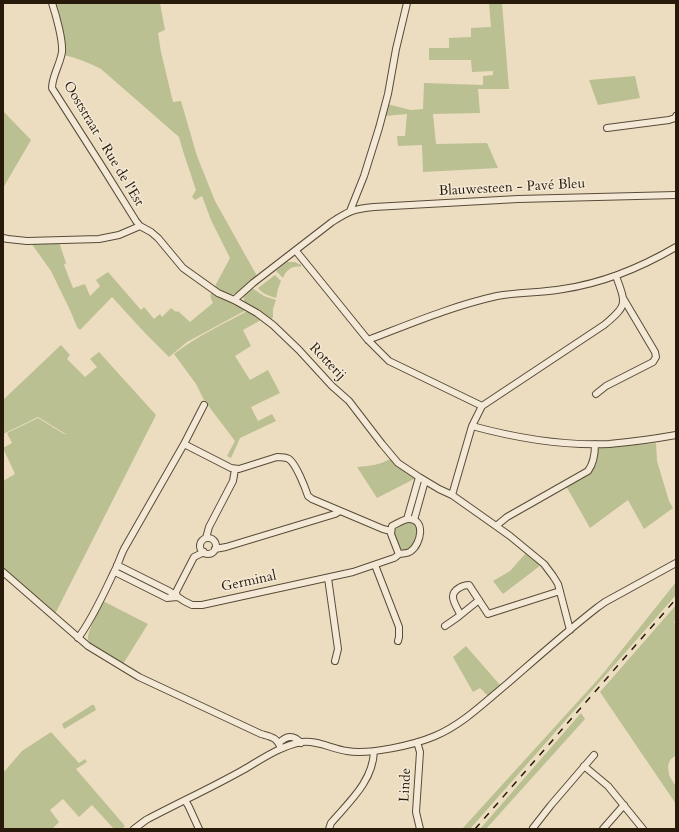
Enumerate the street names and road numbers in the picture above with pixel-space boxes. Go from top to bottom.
street label: Ooststraat - Rue de l'Est [59,78,147,210]
street label: Blauwesteen - Pavé Bleu [438,176,586,200]
street label: Rotterij [305,340,349,384]
street label: Germinal [220,568,278,596]
street label: Linde [397,767,415,803]

